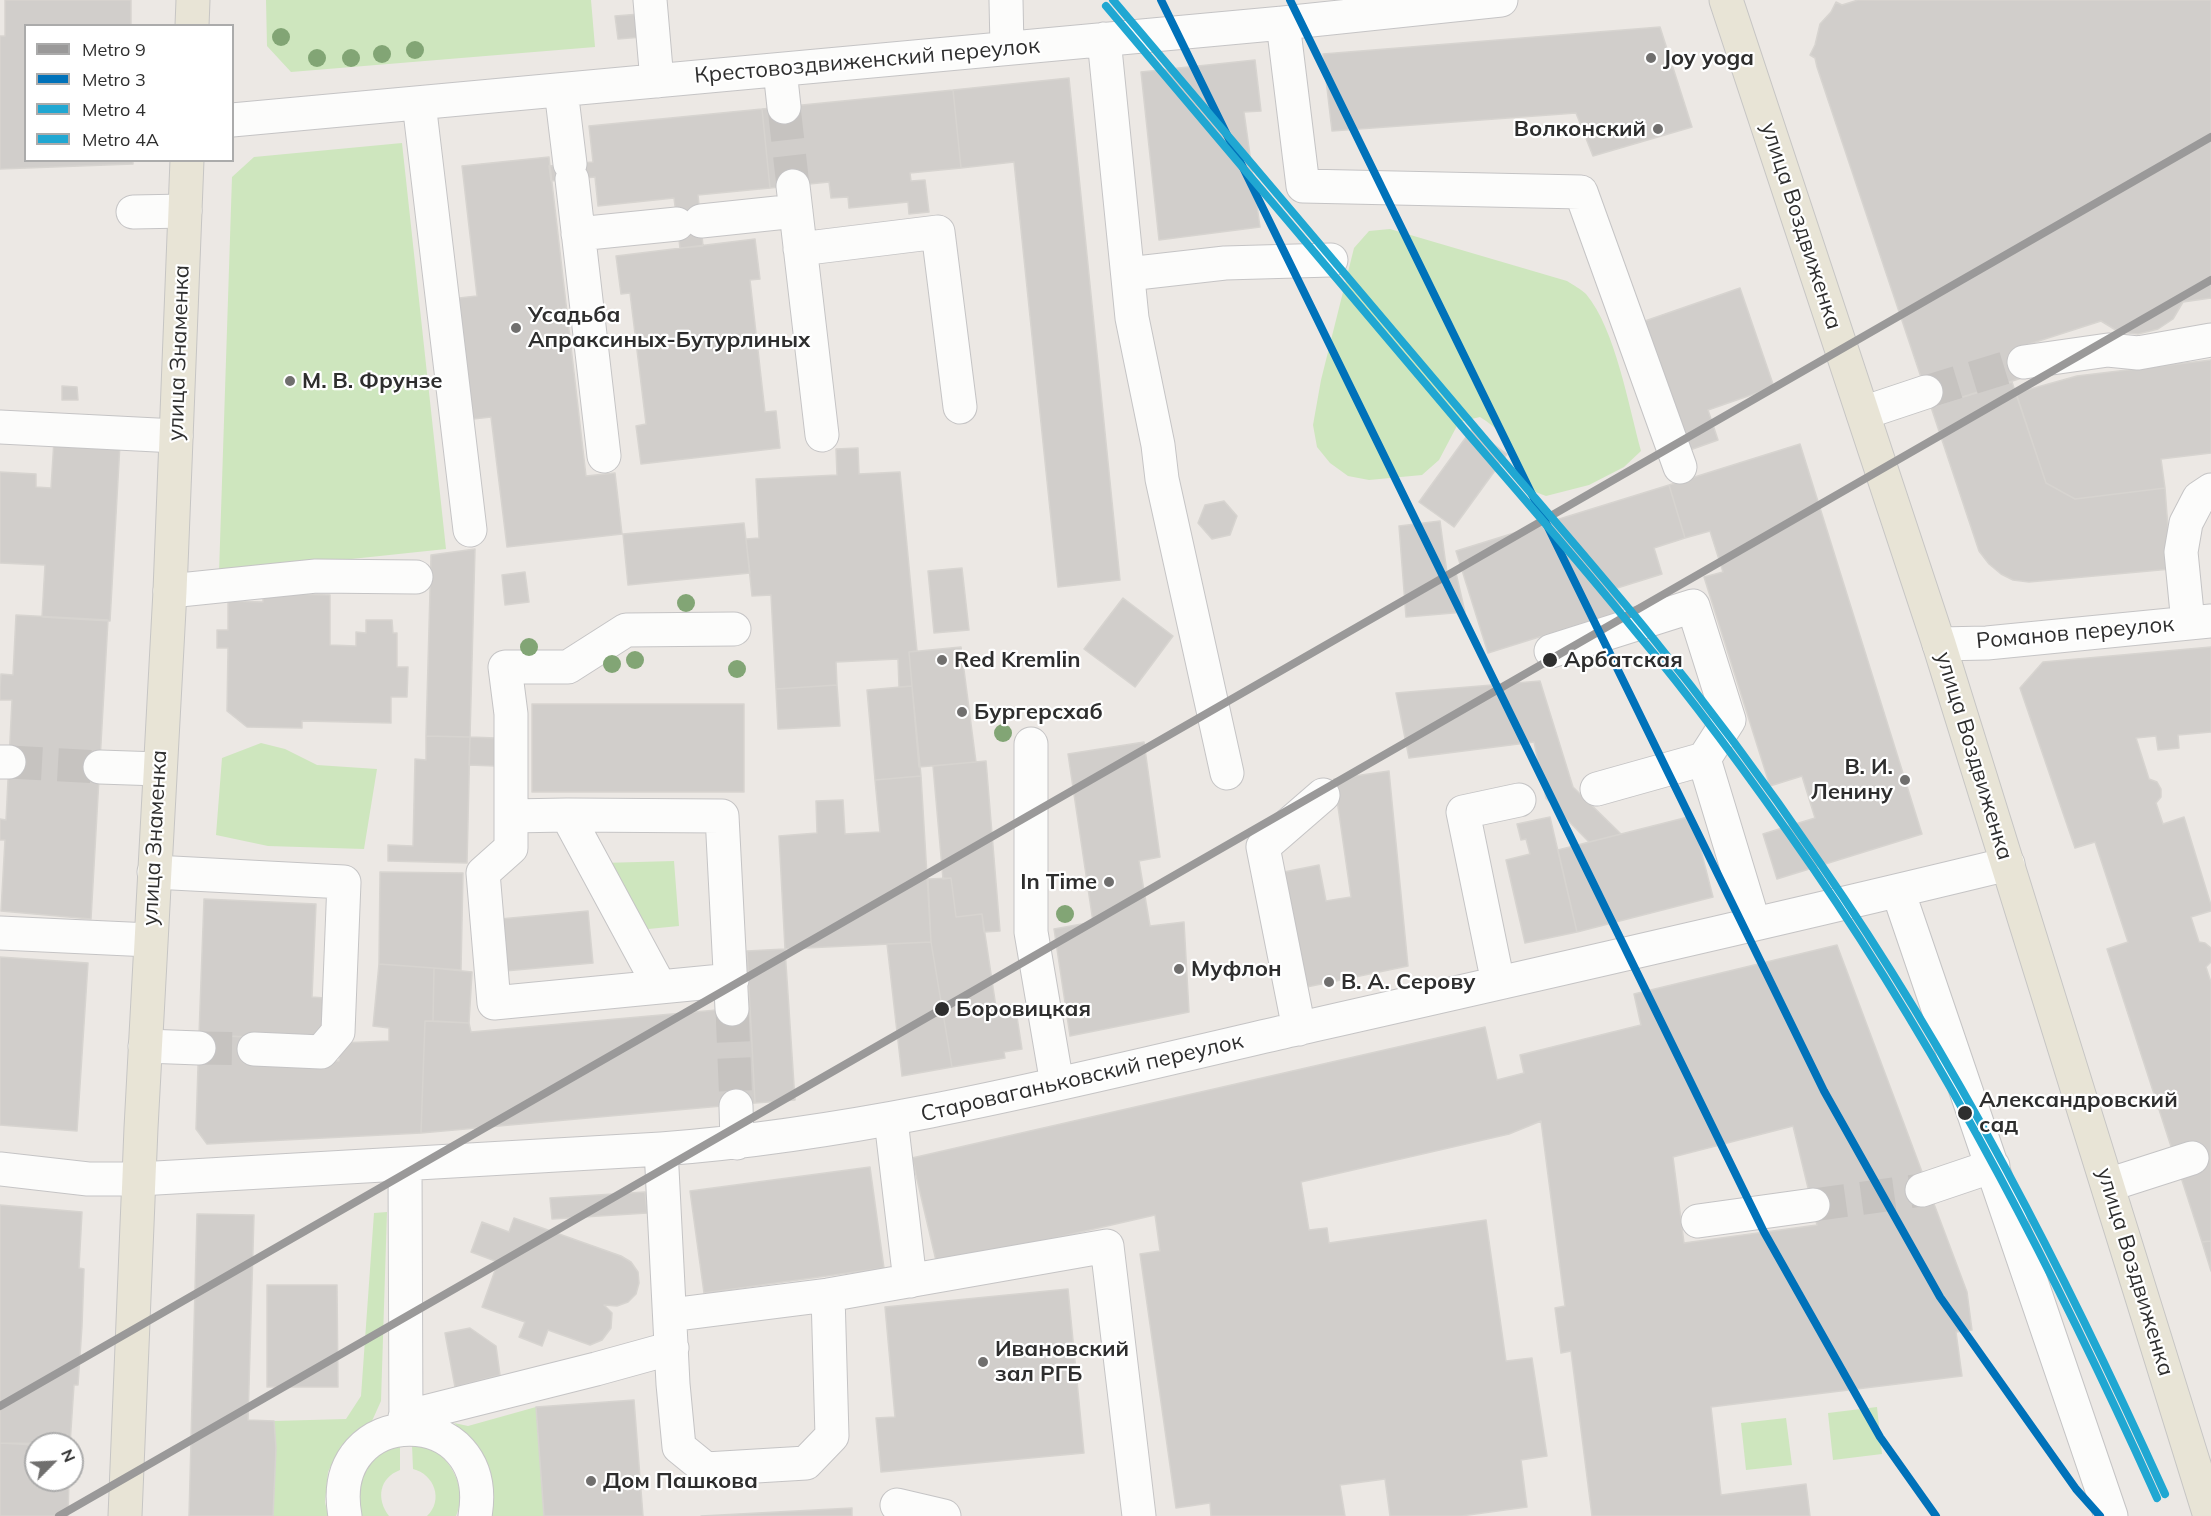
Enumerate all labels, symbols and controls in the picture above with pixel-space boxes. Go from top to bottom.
legend [24,24,234,162]
street label: Крестовоздвиженский переулок [693,33,1041,89]
text: Metro 9 [82,38,146,61]
place label: Joy yoga [1663,45,1754,71]
marker: Joy yoga [1644,51,1658,65]
text: Metro 3 [82,68,146,91]
text: Metro 4 [82,98,146,121]
place label: Волконский [1514,116,1646,142]
street label: улица Воздвиженка [1755,119,1847,333]
marker: Волконский [1651,122,1665,136]
text: Metro 4А [82,128,159,151]
street label: улица Знаменка [163,264,195,442]
place label: Усадьба Апраксиных-Бутурлиных [528,302,810,354]
marker: Усадьба Апраксиных-Бутурлиных [509,321,523,335]
place label: М. В. Фрунзе [302,368,443,394]
marker: М. В. Фрунзе [283,374,297,388]
street label: Романов переулок [1975,611,2175,655]
place label: Red Kremlin [954,647,1081,673]
place label: Арбатская [1564,647,1683,673]
street label: улица Воздвиженка [1930,649,2018,863]
marker: Арбатская [1541,651,1559,669]
marker: Red Kremlin [935,653,949,667]
place label: Бургерсхаб [974,699,1103,725]
marker: Бургерсхаб [955,705,969,719]
street label: улица Знаменка [137,749,173,927]
place label: В. И. Ленину [1811,754,1893,806]
marker: В. И. Ленину [1898,773,1912,787]
place label: In Time [1020,869,1097,895]
marker: In Time [1102,875,1116,889]
place label: Муфлон [1191,956,1282,982]
marker: Муфлон [1172,962,1186,976]
place label: В. А. Серову [1341,969,1475,995]
marker: В. А. Серову [1322,975,1336,989]
place label: Боровицкая [956,996,1091,1022]
marker: Боровицкая [933,1000,951,1018]
street label: Староваганьковский переулок [918,1028,1246,1128]
place label: Александровский сад [1979,1087,2178,1138]
marker: Александровский сад [1956,1104,1974,1122]
street label: улица Воздвиженка [2091,1165,2179,1379]
place label: Ивановский зал РГБ [995,1336,1129,1388]
marker: Ивановский зал РГБ [976,1355,990,1369]
north arrow [24,1432,84,1492]
text: N [57,1446,80,1465]
place label: Дом Пашкова [603,1468,758,1494]
marker: Дом Пашкова [584,1474,598,1488]

